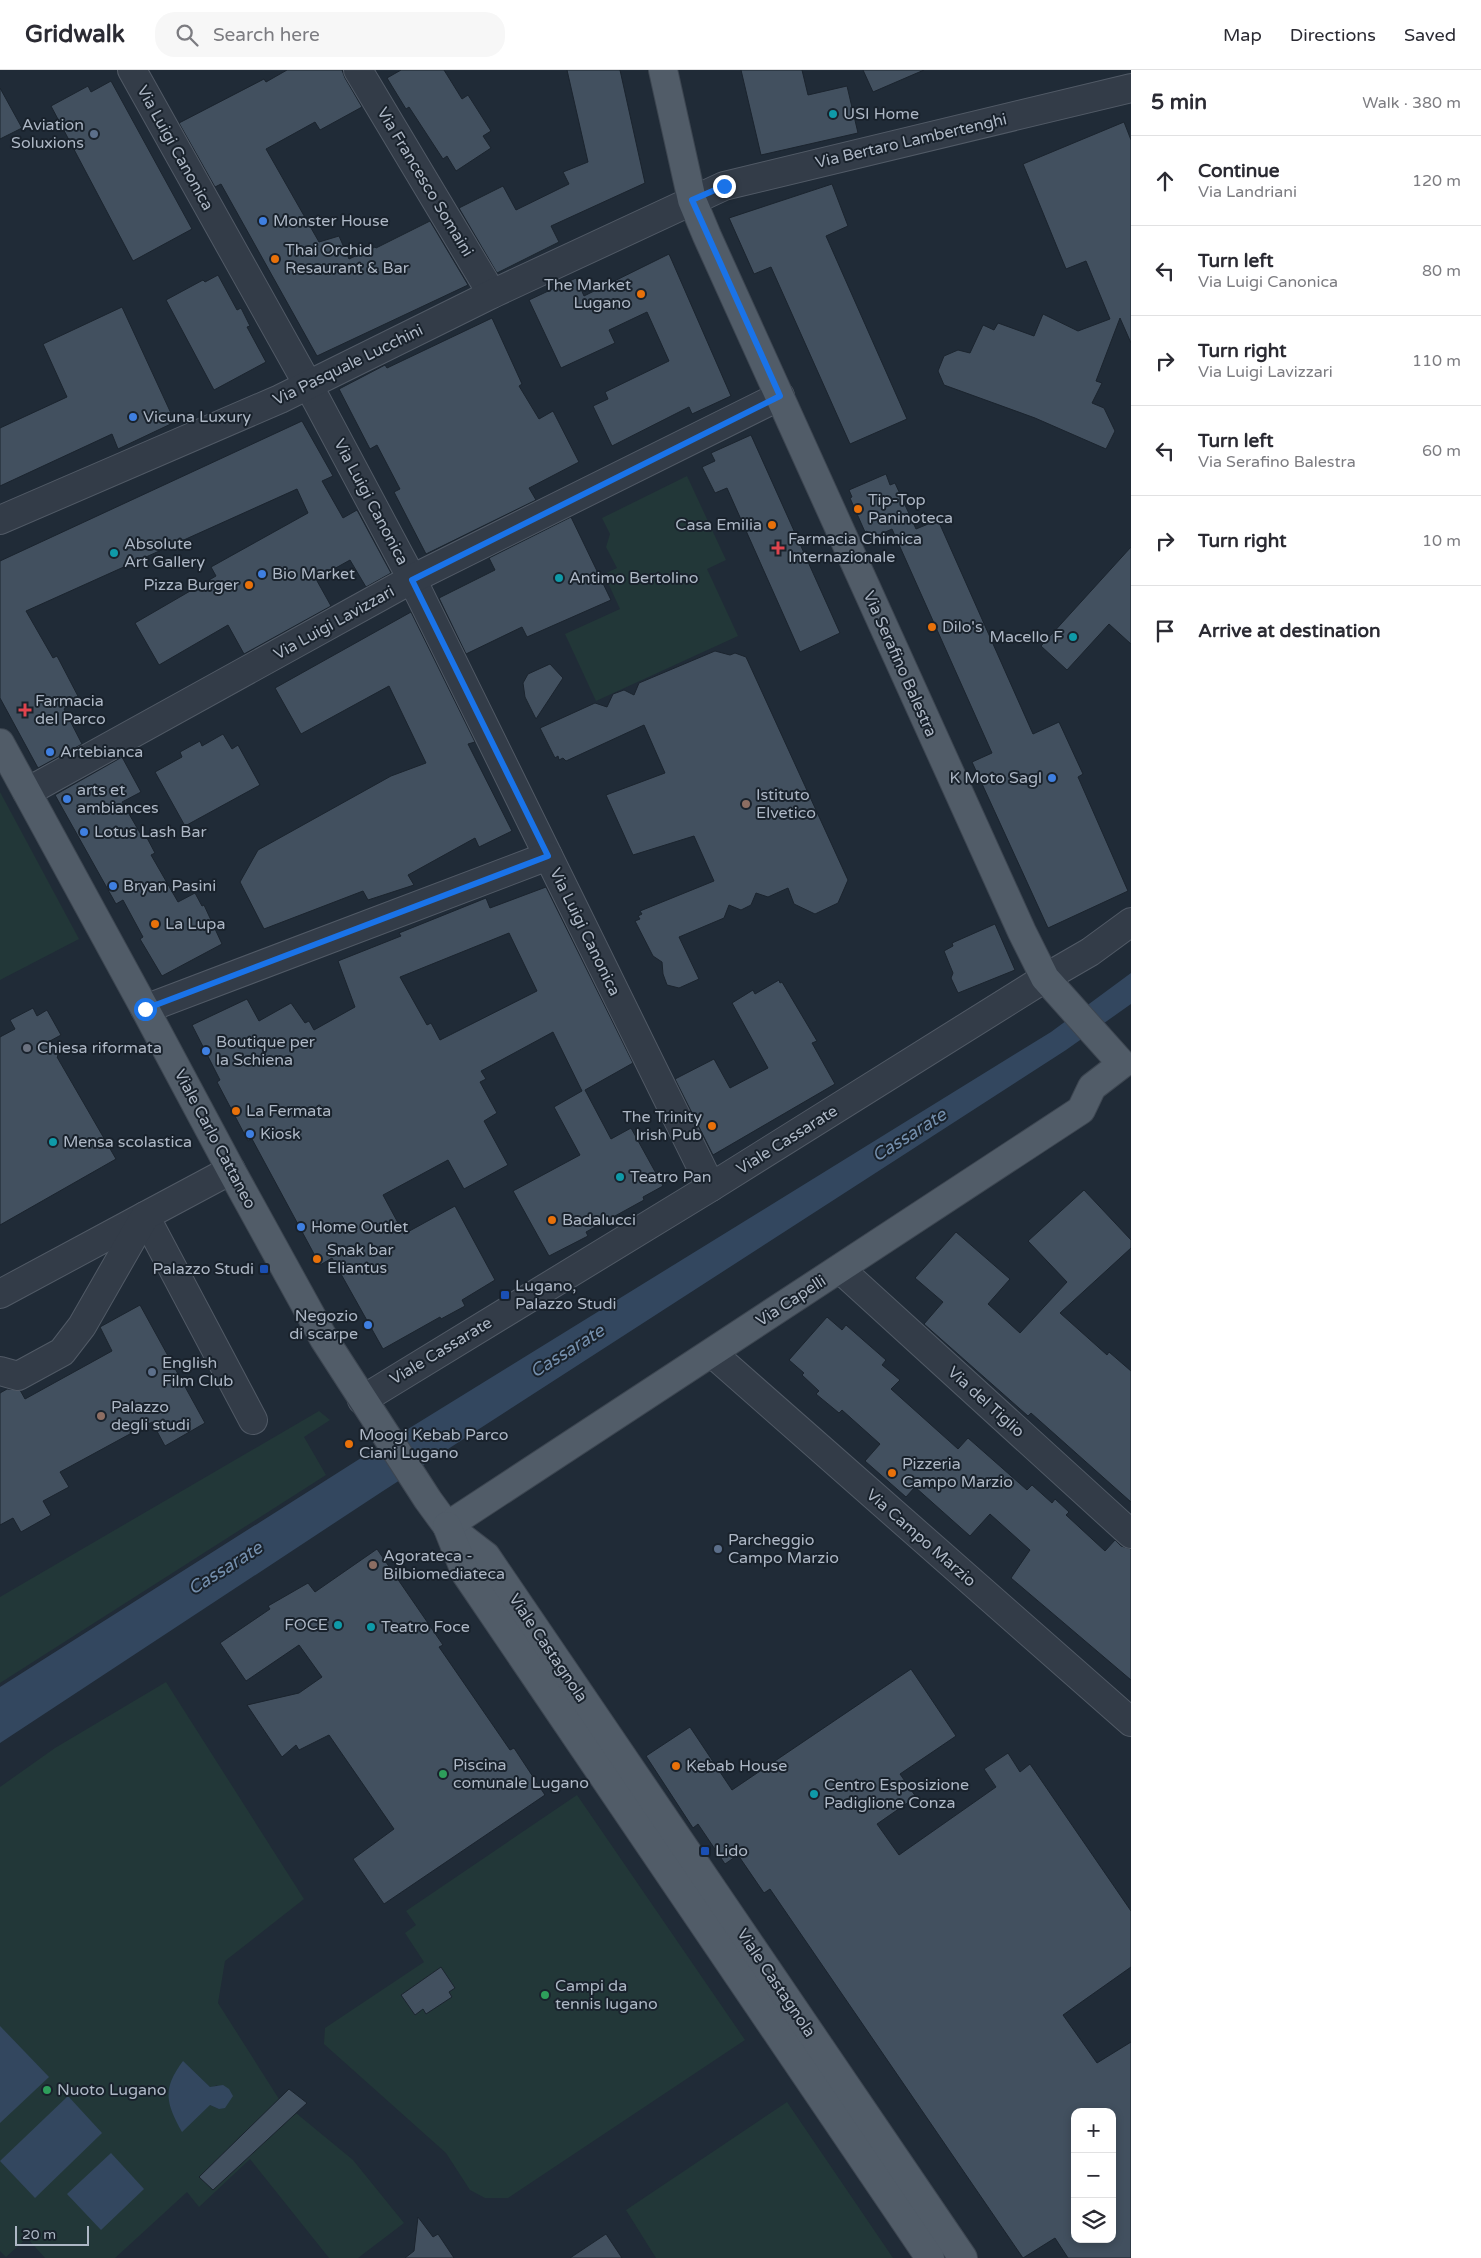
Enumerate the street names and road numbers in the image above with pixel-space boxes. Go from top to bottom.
street label: Via Luigi Canonica [132,82,218,214]
street label: Via Francesco Somaini [372,104,478,260]
street label: Via Bertaro Lambertenghi [813,109,1009,173]
street label: Via Pasquale Lucchini [270,320,426,410]
street label: Via Luigi Canonica [329,435,413,569]
street label: Via Luigi Lavizzari [270,582,398,664]
street label: Via Serafino Balestra [859,588,941,740]
street label: Via Luigi Canonica [545,865,625,999]
street label: Viale Carlo Cattaneo [170,1066,260,1212]
street label: Viale Cassarate [733,1101,841,1179]
street label: Via Capelli [752,1271,830,1331]
street label: Viale Cassarate [386,1313,496,1389]
street label: Via del Tiglio [943,1362,1029,1442]
street label: Via Campo Marzio [862,1485,980,1591]
street label: Viale Castagnola [504,1590,592,1706]
street label: Viale Castagnola [732,1925,820,2041]

